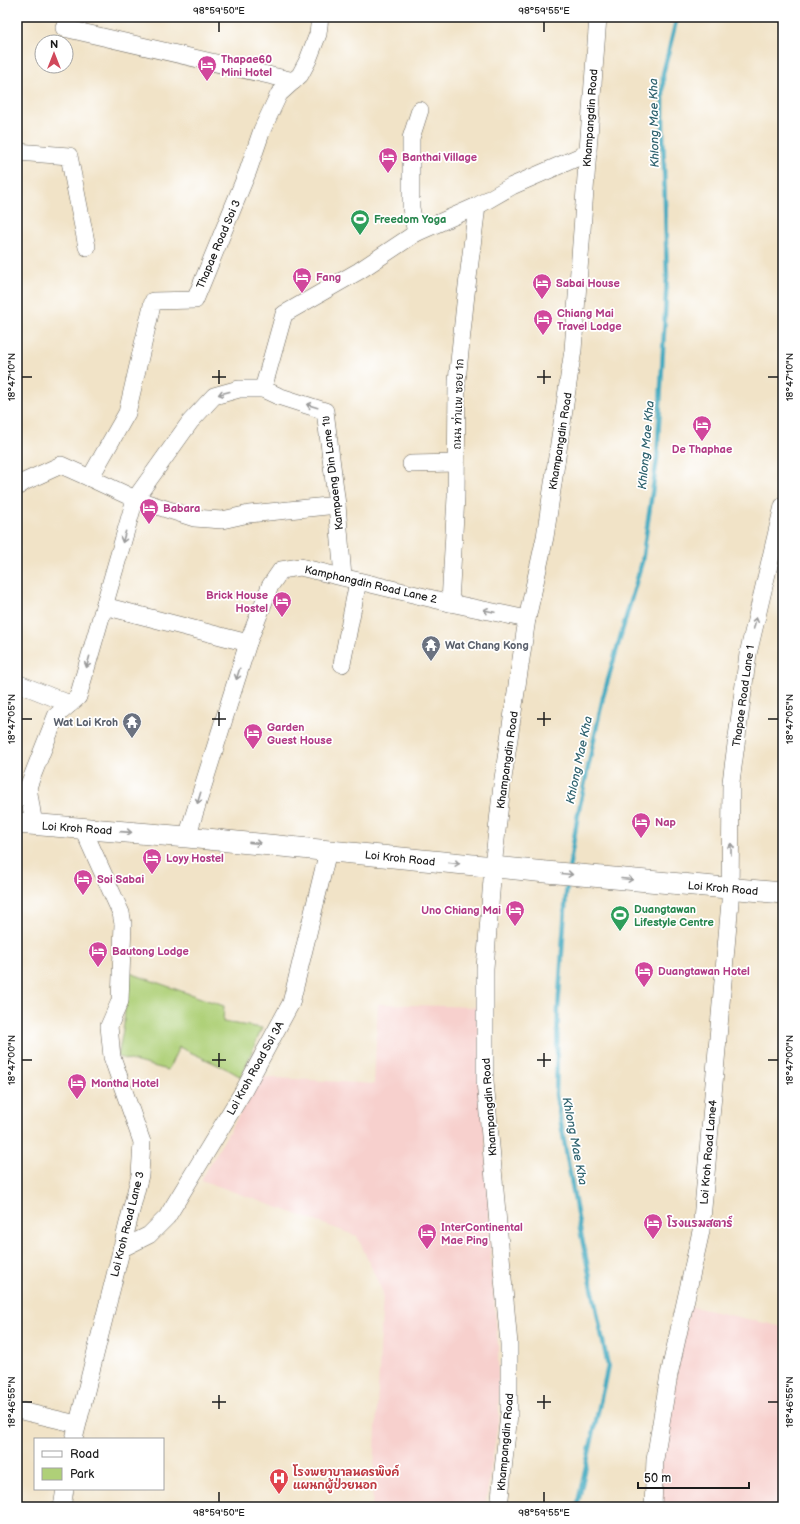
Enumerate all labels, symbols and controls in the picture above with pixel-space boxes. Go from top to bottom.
text: 98°59'50"E [193,5,245,17]
text: 98°59'55"E [518,5,570,17]
north arrow [34,34,74,74]
text: N [50,38,58,51]
place label: Thapae60 Mini Hotel [221,53,272,79]
hotel icon: Thapae60 Mini Hotel [196,54,218,82]
street label: Khampangdin Road [581,69,600,168]
water label: Khlong Mae Kha [646,78,663,168]
hotel icon: Banthai Village [377,146,399,174]
place label: Banthai Village [402,151,477,164]
street label: Thapae Road Soi 3 [194,198,243,291]
sports icon: Freedom Yoga [349,208,371,236]
place label: Freedom Yoga [374,213,446,226]
hotel icon: Fang [291,266,313,294]
place label: Fang [316,271,341,284]
hotel icon: Sabai House [531,272,553,300]
place label: Sabai House [556,277,620,290]
place label: Chiang Mai Travel Lodge [557,307,621,333]
hotel icon: Chiang Mai Travel Lodge [532,308,554,336]
text: 18°47'10"N [6,353,18,401]
text: 18°47'10"N [784,353,796,401]
street label: ถนน ท่าแพ ซอย 1ก [448,358,467,450]
one-way arrow [218,390,231,398]
street label: Khampangdin Road [546,391,575,491]
water label: Khlong Mae Kha [635,400,658,490]
one-way arrow [305,402,318,409]
hotel icon: De Thaphae [691,414,713,442]
street label: Kampaeng Din Lane 1ข [319,415,346,531]
place label: De Thaphae [672,443,732,456]
hotel icon: Babara [138,497,160,525]
place label: Babara [163,502,200,515]
one-way arrow [120,530,128,543]
street label: Kamphangdin Road Lane 2 [303,563,439,606]
place label: Brick House Hostel [206,589,268,615]
hotel icon: Brick House Hostel [271,590,293,618]
one-way arrow [483,607,496,615]
one-way arrow [752,617,760,630]
temple icon: Wat Chang Kong [420,634,442,662]
place label: Wat Chang Kong [445,639,529,652]
street label: Thapae Road Lane 1 [730,644,757,748]
one-way arrow [84,655,91,668]
one-way arrow [234,667,241,680]
text: 18°47'05"N [6,694,18,744]
text: 18°47'05"N [784,694,796,744]
street label: Khampangdin Road [494,710,521,810]
temple icon: Wat Loi Kroh [121,711,143,739]
water label: Khlong Mae Kha [563,715,596,805]
place label: Wat Loi Kroh [53,716,118,729]
place label: Garden Guest House [267,721,332,747]
hotel icon: Garden Guest House [242,722,264,750]
one-way arrow [195,791,202,804]
hotel icon: Nap [630,811,652,839]
place label: Nap [655,816,676,829]
street label: Loi Kroh Road [41,820,113,837]
one-way arrow [119,828,132,835]
one-way arrow [248,840,261,847]
one-way arrow [727,843,735,856]
hotel icon: Loyy Hostel [141,847,163,875]
street label: Loi Kroh Road [364,848,436,869]
place label: Loyy Hostel [166,852,224,865]
one-way arrow [447,860,460,867]
hotel icon: Soi Sabai [72,868,94,896]
one-way arrow [560,870,573,878]
place label: Soi Sabai [97,873,144,886]
one-way arrow [620,876,633,883]
street label: Loi Kroh Road [687,879,759,898]
hotel icon: Uno Chiang Mai [504,899,526,927]
place label: Duangtawan Lifestyle Centre [634,903,714,929]
place label: Uno Chiang Mai [421,904,501,917]
sports icon: Duangtawan Lifestyle Centre [609,904,631,932]
hotel icon: Bautong Lodge [87,940,109,968]
place label: Bautong Lodge [112,945,189,958]
hotel icon: Duangtawan Hotel [633,960,655,988]
place label: Duangtawan Hotel [658,965,750,978]
street label: Loi Kroh Road Soi 3A [224,1019,287,1117]
text: 18°47'00"N [6,1035,18,1085]
text: 18°47'00"N [784,1035,796,1085]
street label: Khampangdin Road [480,1057,499,1156]
hotel icon: Montha Hotel [66,1072,88,1100]
place label: Montha Hotel [91,1077,159,1090]
water label: Khlong Mae Kha [559,1096,590,1187]
street label: Loi Kroh Road Lane4 [697,1099,720,1205]
street label: Loi Kroh Road Lane 3 [108,1170,147,1278]
hotel icon: โรงแรมสตาร์ [642,1212,664,1240]
place label: โรงแรมสตาร์ [667,1215,733,1230]
place label: InterContinental Mae Ping [441,1221,523,1247]
hotel icon: InterContinental Mae Ping [416,1222,438,1250]
text: 18°46'55"N [6,1376,18,1428]
text: 18°46'55"N [784,1376,796,1428]
street label: Khampangdin Road [495,1392,516,1492]
legend [34,1438,164,1490]
text: Road [70,1447,99,1462]
place label: โรงพยาบาลนครพิงค์ แผนกผู้ป่วยนอก [292,1464,399,1494]
scale bar [638,1464,749,1490]
text: Park [70,1467,94,1482]
hospital icon: โรงพยาบาลนครพิงค์ แผนกผู้ป่วยนอก [268,1467,290,1495]
text: 50 m [644,1471,671,1486]
text: 98°59'50"E [193,1507,245,1519]
text: 98°59'55"E [518,1507,570,1519]

